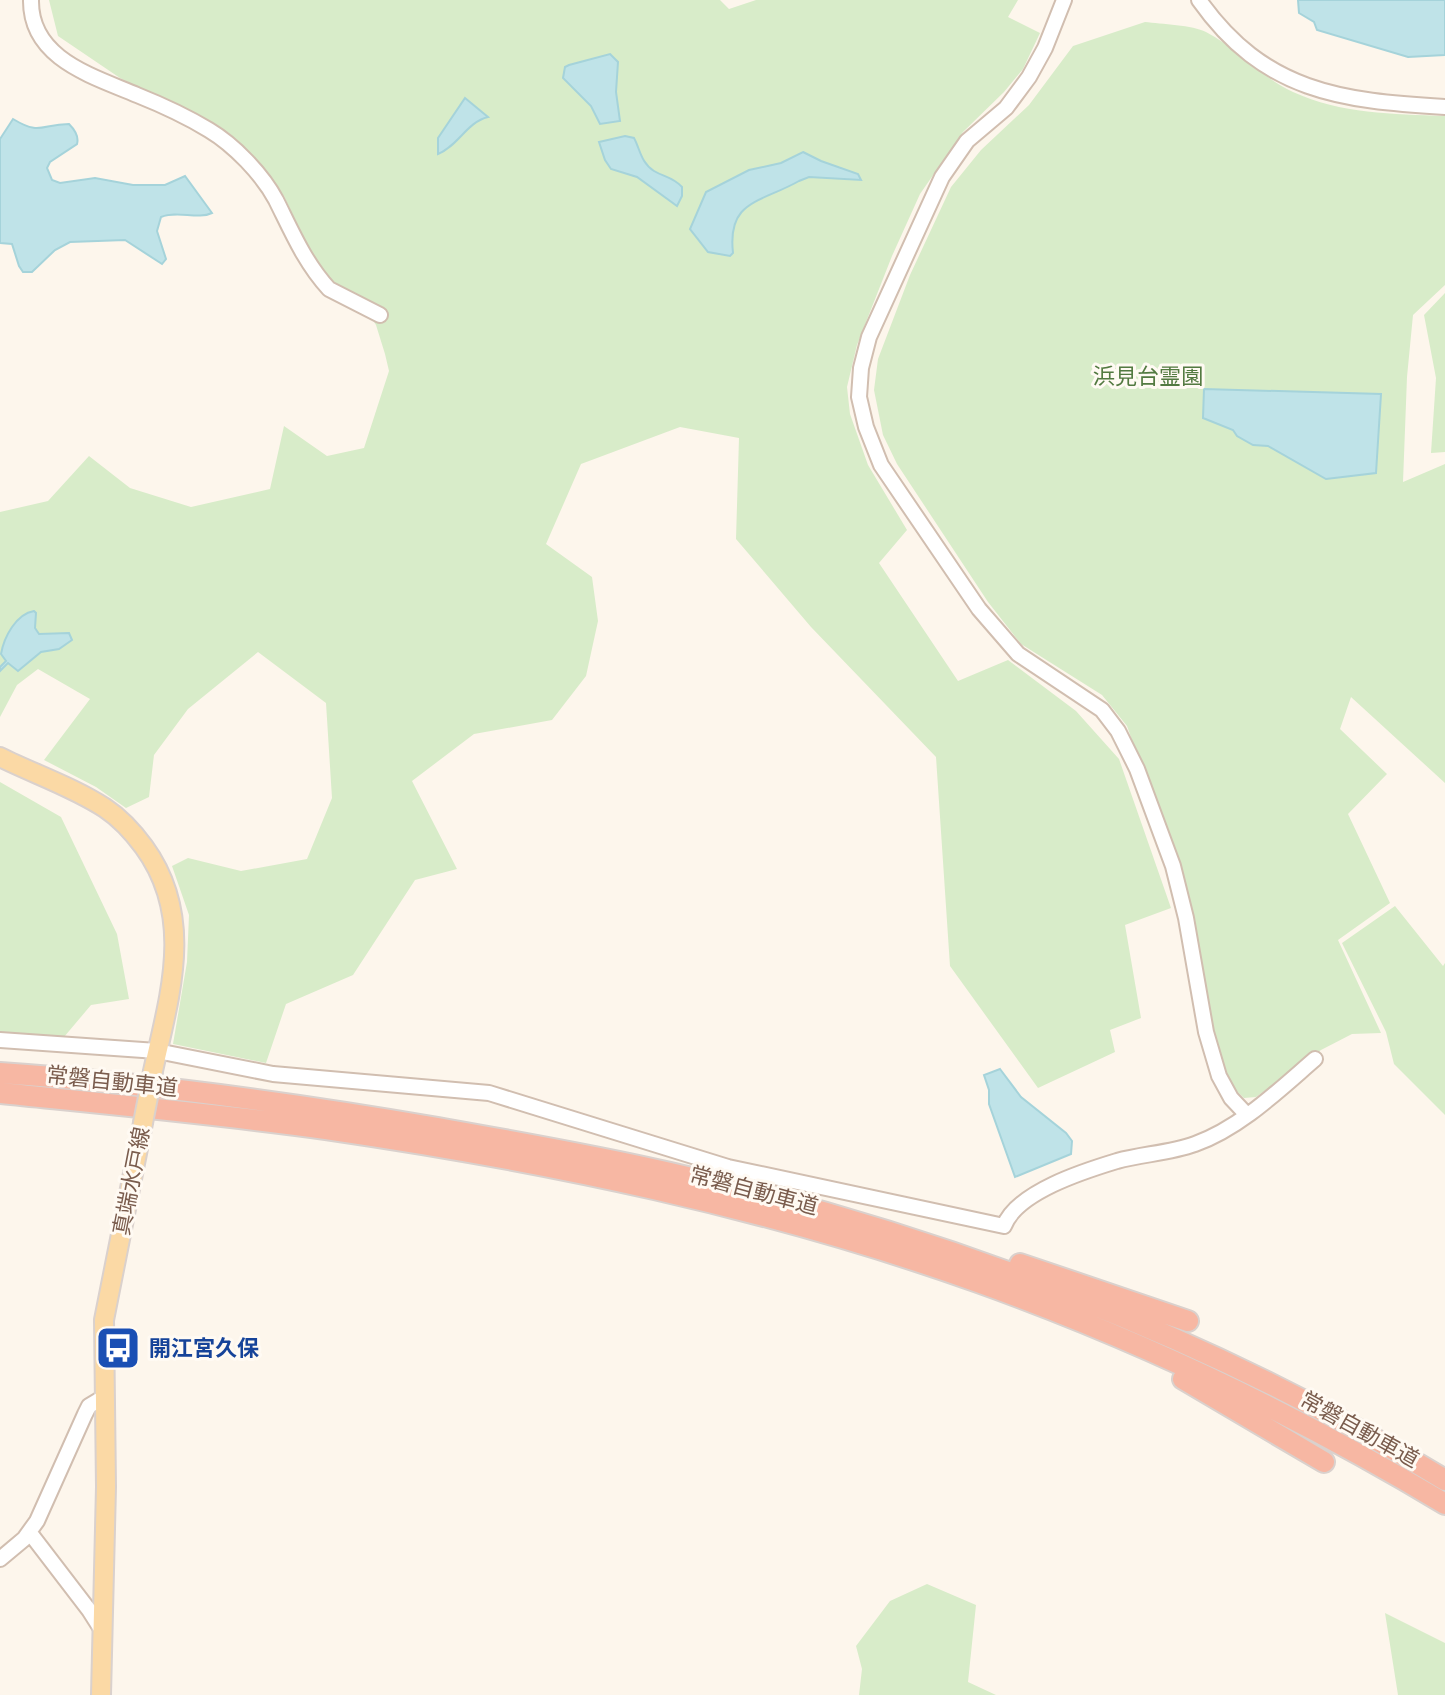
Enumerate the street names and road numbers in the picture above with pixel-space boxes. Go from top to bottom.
street label: 常磐自動車道 [45,1060,179,1104]
street label: 真端水戸線 [107,1124,157,1238]
street label: 常磐自動車道 [686,1159,821,1223]
street label: 常磐自動車道 [1295,1385,1425,1475]

